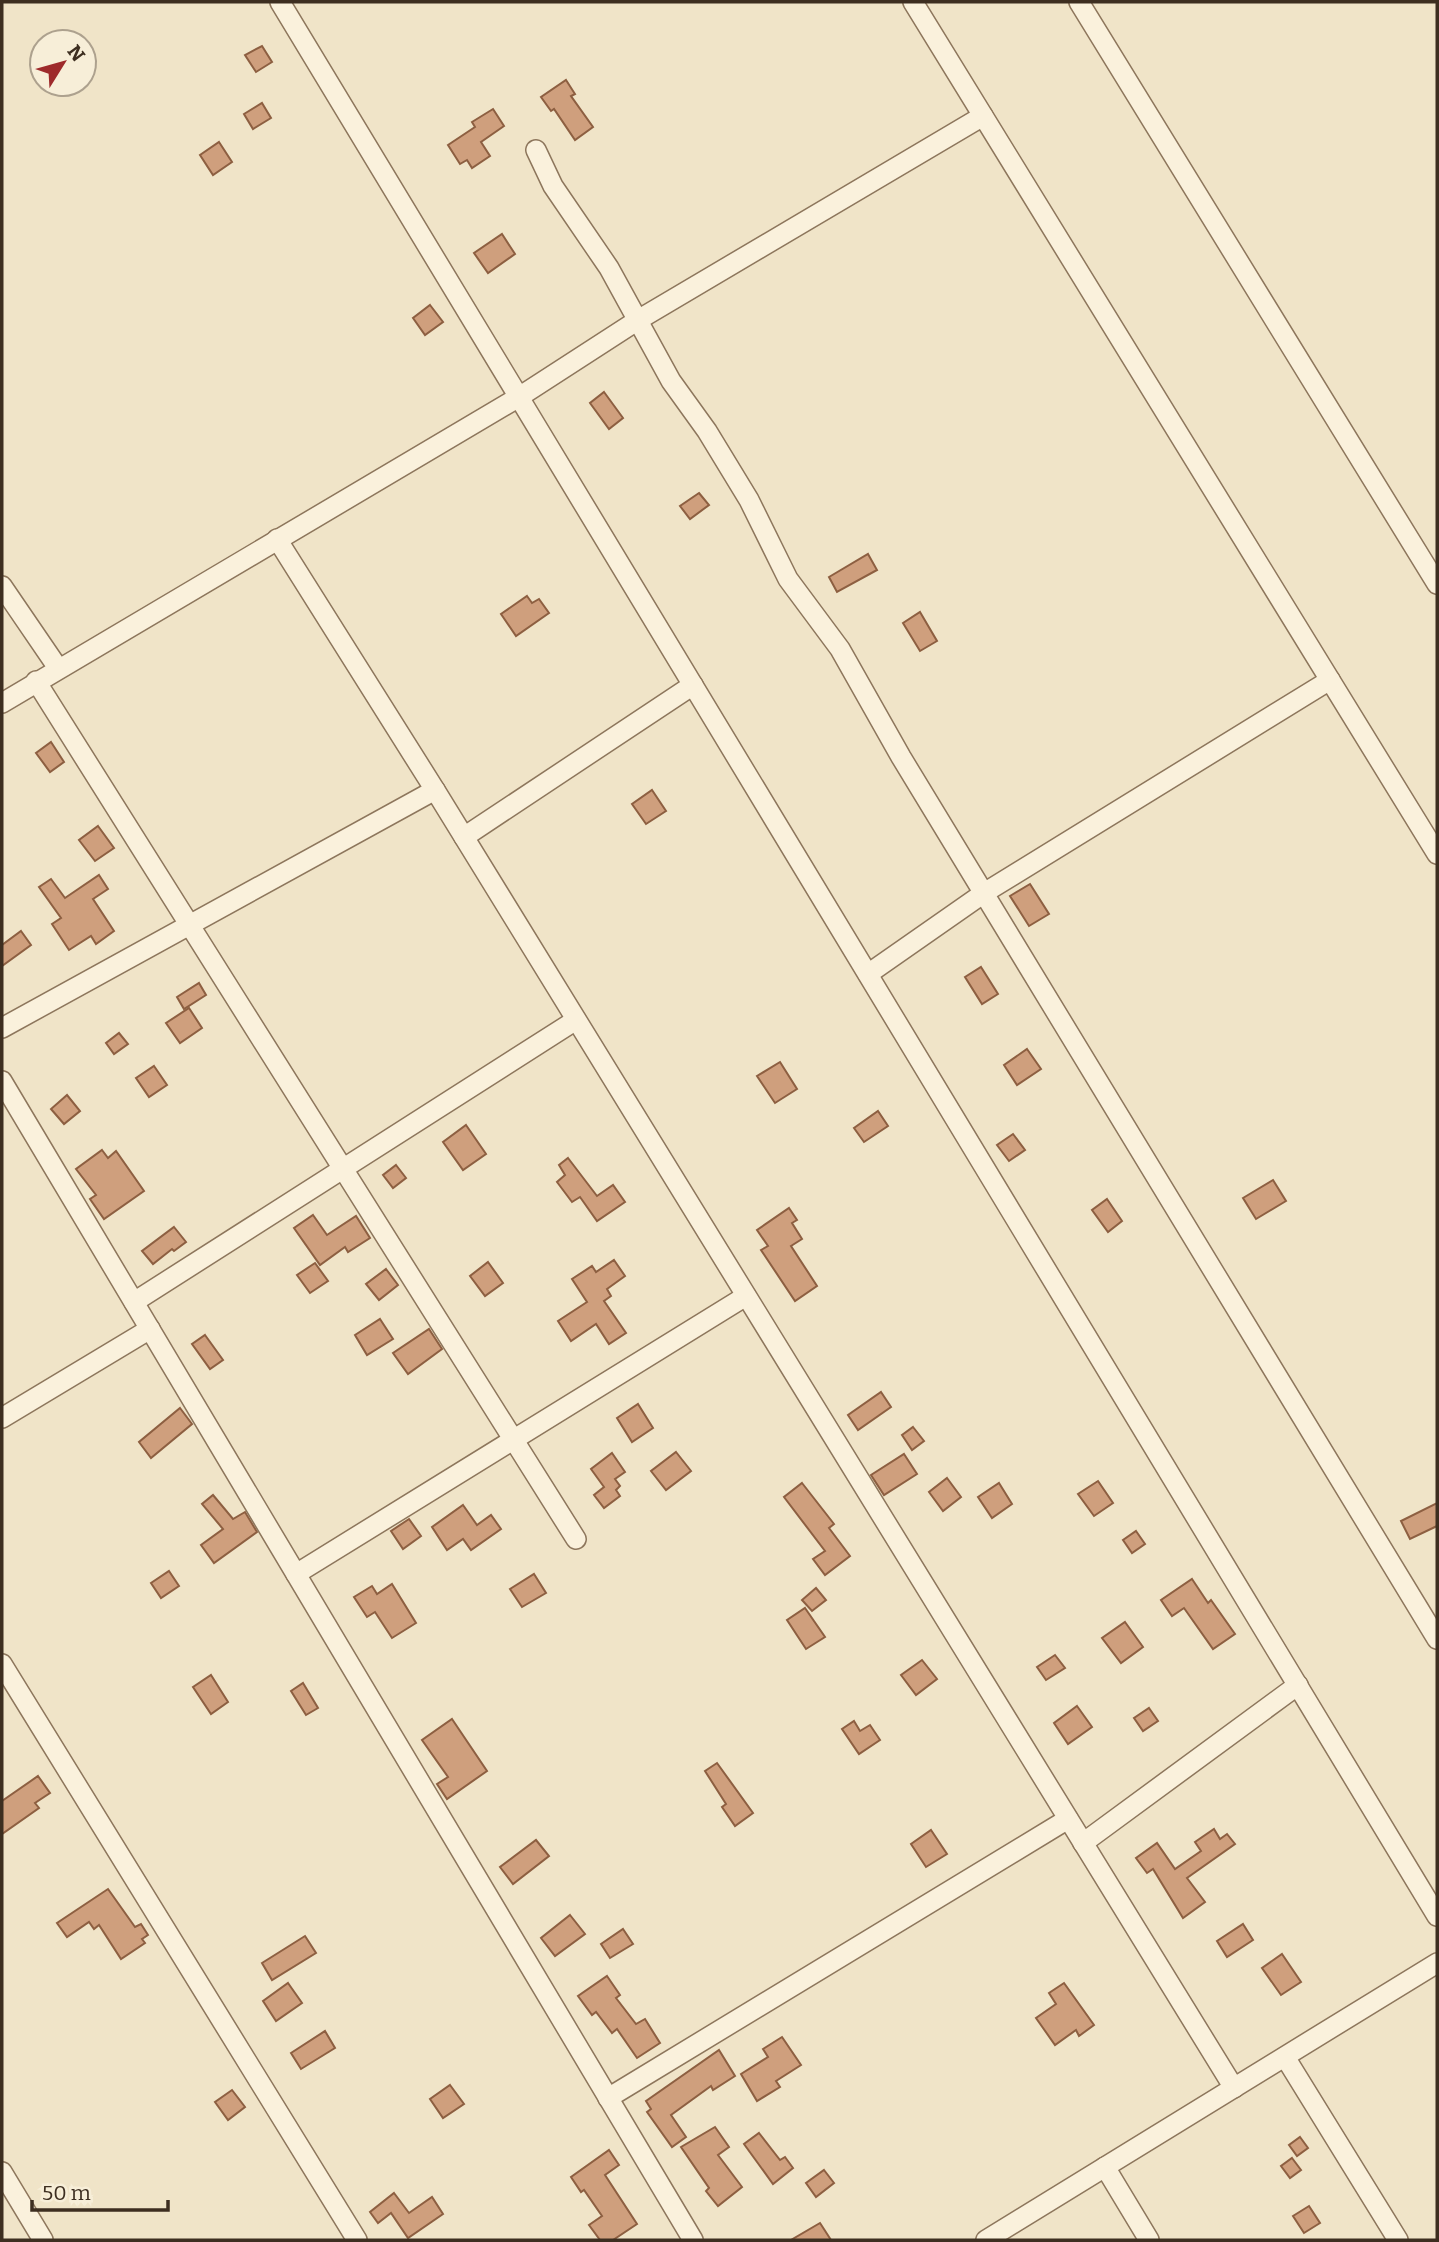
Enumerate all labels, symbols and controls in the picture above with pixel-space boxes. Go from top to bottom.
north arrow [28,28,98,98]
text: N [63,40,90,66]
scale bar [32,2168,168,2212]
text: 50 m [42,2180,91,2206]

